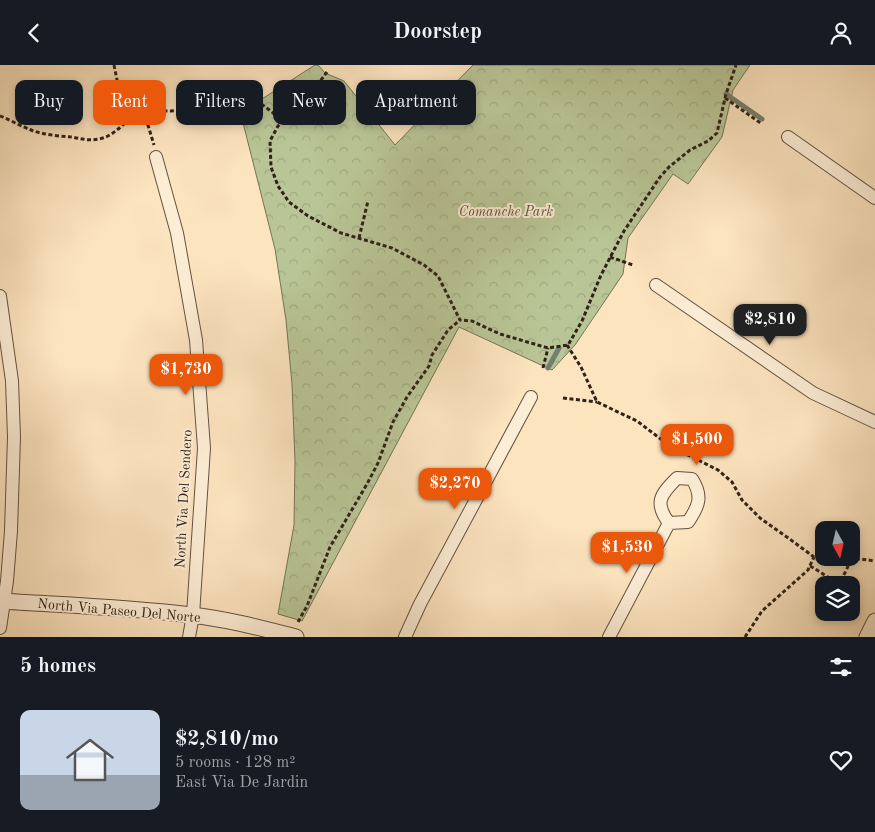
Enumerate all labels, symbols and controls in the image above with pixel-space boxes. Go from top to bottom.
icon: back [20,19,48,47]
icon: person [827,19,855,47]
text: Doorstep [393,21,482,43]
chip: Buy [15,80,83,125]
chip: Rent [93,80,166,125]
chip: Filters [176,80,263,125]
chip: New [273,80,346,125]
chip: Apartment [356,80,476,125]
park label: Comanche Park [459,205,553,219]
pin: $2,810 [729,303,811,346]
text: $2,810 [745,312,795,328]
pin: $1,730 [145,353,227,396]
text: $1,730 [161,362,211,378]
pin: $1,500 [656,423,738,466]
street label: North Via Del Sendero [173,429,195,569]
text: $1,500 [672,432,722,448]
pin: $2,270 [414,467,496,510]
text: $2,270 [430,476,480,492]
north arrow [815,521,860,566]
map controls [815,521,860,621]
pin: $1,530 [586,531,668,574]
text: $1,530 [602,540,652,556]
button: layers [815,576,860,621]
street label: North Via Paseo Del Norte [37,597,201,625]
icon: filters [827,653,855,681]
text: 5 homes [20,656,96,677]
text: $2,810/mo [175,729,279,750]
icon: home [60,730,120,790]
icon: heart [827,746,855,774]
text: 5 rooms · 128 m² [175,755,295,771]
text: East Via De Jardin [175,775,308,791]

